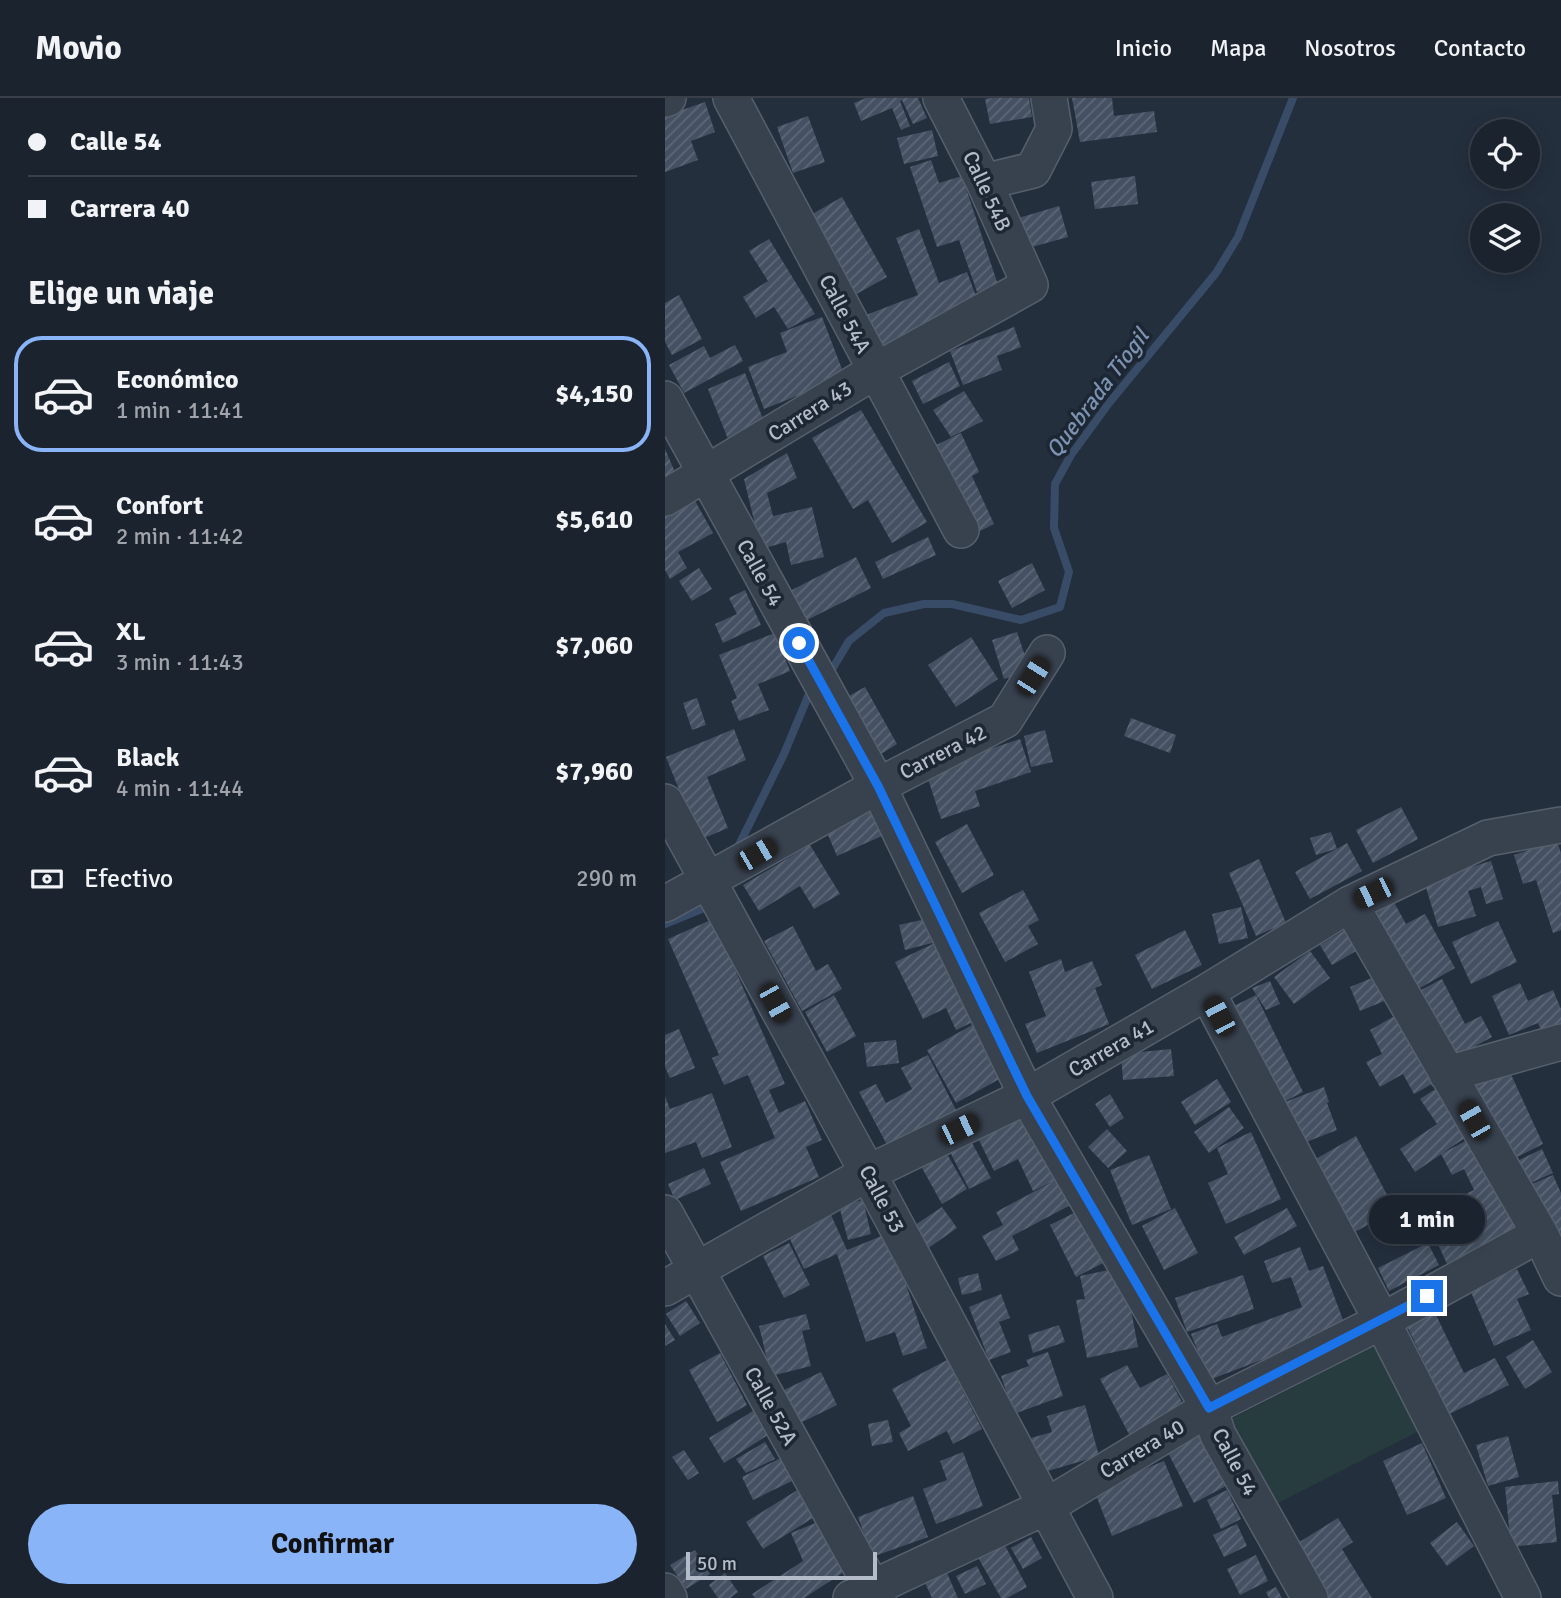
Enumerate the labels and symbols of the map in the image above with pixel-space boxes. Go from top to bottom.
street label: Calle 54B [957,147,1017,235]
street label: Calle 54A [813,270,877,358]
water label: Quebrada Tiogil [1039,321,1157,464]
street label: Carrera 43 [763,375,857,447]
street label: Calle 54 [731,535,789,611]
route start [783,627,815,659]
car [1013,653,1054,699]
street label: Carrera 42 [895,719,991,785]
car [734,834,781,874]
car [1350,874,1397,912]
car [756,980,795,1026]
car [1200,993,1239,1039]
street label: Carrera 41 [1064,1013,1158,1083]
car [1455,1097,1494,1143]
car [936,1110,983,1148]
street label: Calle 53 [853,1161,911,1237]
callout: 1 min [1369,1194,1485,1244]
route end [1411,1280,1443,1312]
street label: Calle 52A [739,1362,803,1450]
street label: Carrera 40 [1095,1414,1189,1484]
street label: Calle 54 [1206,1424,1264,1500]
scale bar [686,1549,877,1581]

